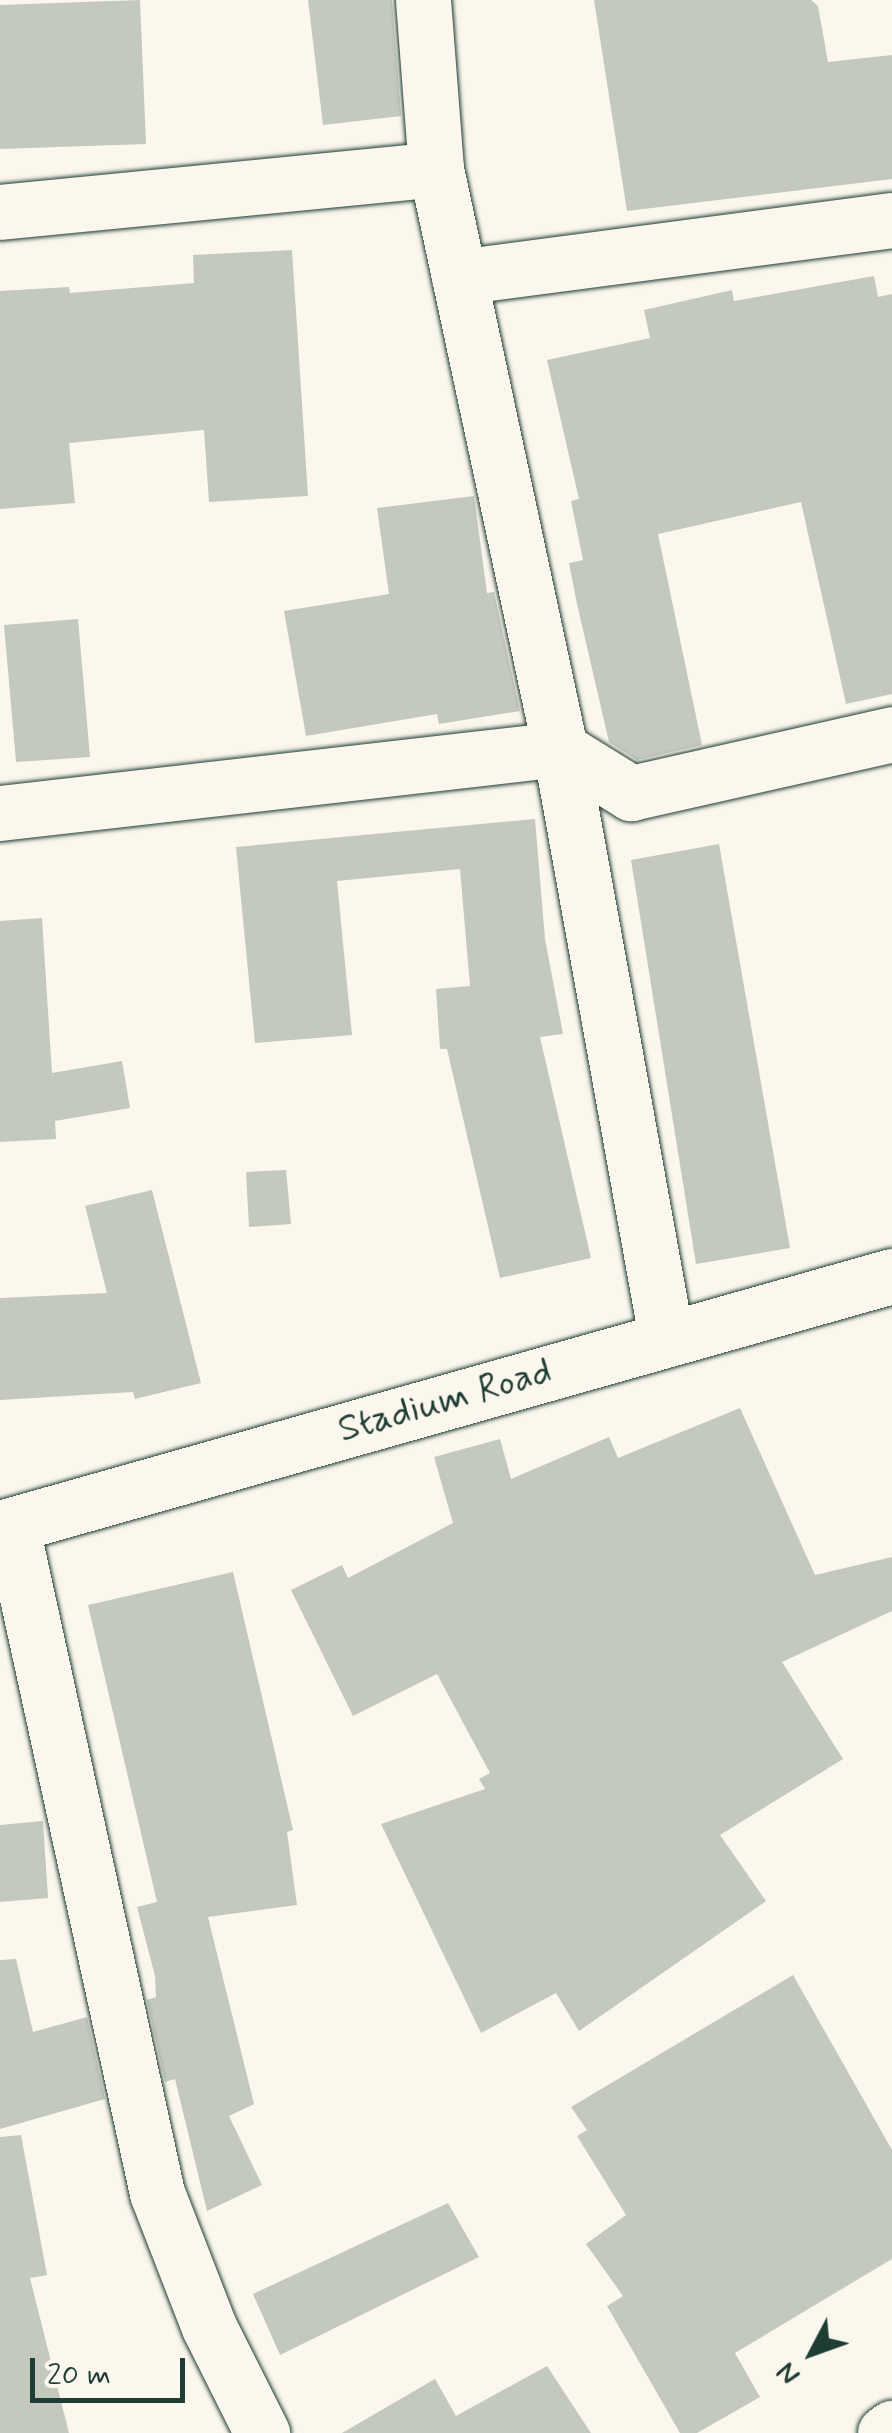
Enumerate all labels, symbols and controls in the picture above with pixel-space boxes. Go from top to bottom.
street label: Stadium Road [333,1349,557,1453]
north arrow [762,2303,862,2403]
scale bar [35,2338,190,2400]
text: N [769,2354,809,2392]
text: 20 m [47,2356,111,2395]

